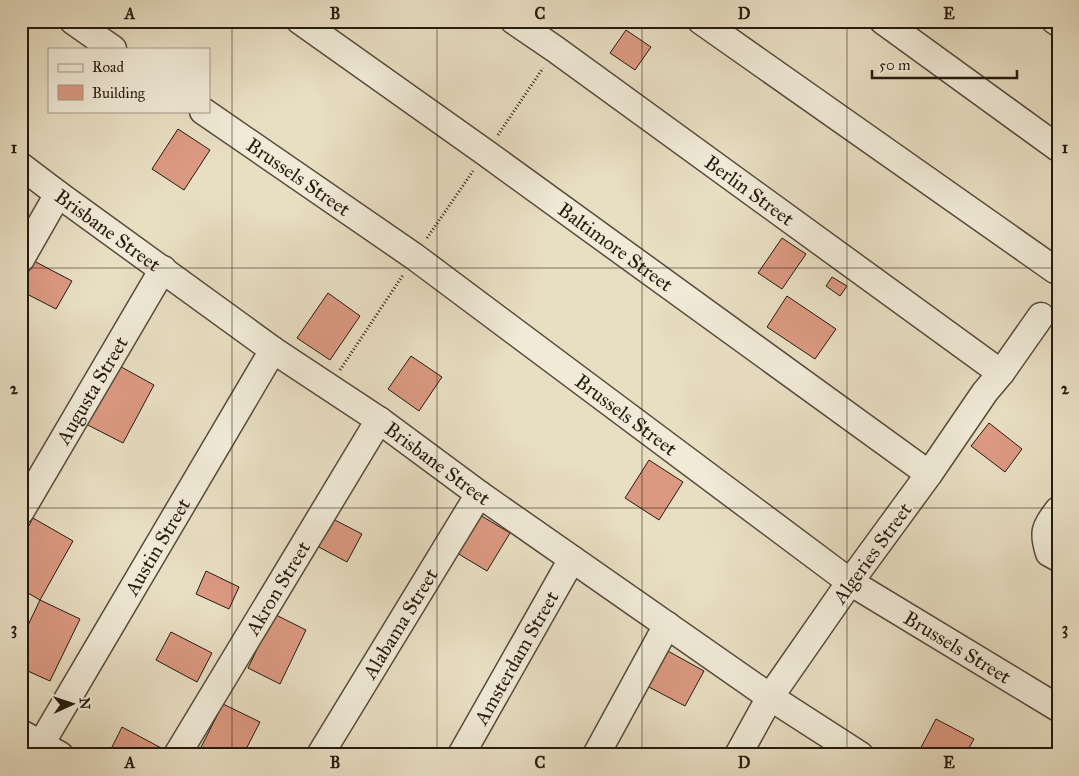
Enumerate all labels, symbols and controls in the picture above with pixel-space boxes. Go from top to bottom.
text: A [124,4,136,23]
text: B [330,4,340,23]
text: C [535,4,546,23]
text: D [738,4,751,23]
text: E [943,4,955,23]
legend [48,48,210,112]
scale bar [872,48,1016,80]
text: 50 m [879,56,911,74]
text: Road [92,58,124,76]
text: Building [92,84,146,102]
street label: Brussels Street [242,133,355,221]
text: 1 [11,138,18,157]
text: 1 [1062,138,1069,157]
street label: Berlin Street [700,150,799,231]
street label: Brisbane Street [50,184,165,277]
street label: Baltimore Street [553,197,678,297]
street label: Augusta Street [50,332,133,449]
street label: Brussels Street [570,369,682,461]
text: 2 [10,379,19,398]
text: 2 [1061,379,1070,398]
street label: Brisbane Street [380,417,495,510]
street label: Austin Street [119,494,195,600]
street label: Algeries Street [827,498,918,610]
street label: Akron Street [240,537,315,640]
street label: Alabama Street [357,564,443,684]
street label: Amsterdam Street [468,586,564,730]
street label: Brussels Street [899,605,1015,689]
text: 3 [11,619,17,639]
text: 3 [1062,619,1068,639]
north arrow [48,678,98,728]
text: N [76,697,93,710]
text: A [124,753,136,772]
text: B [330,753,340,772]
text: C [535,753,546,772]
text: D [738,753,751,772]
text: E [943,753,955,772]

